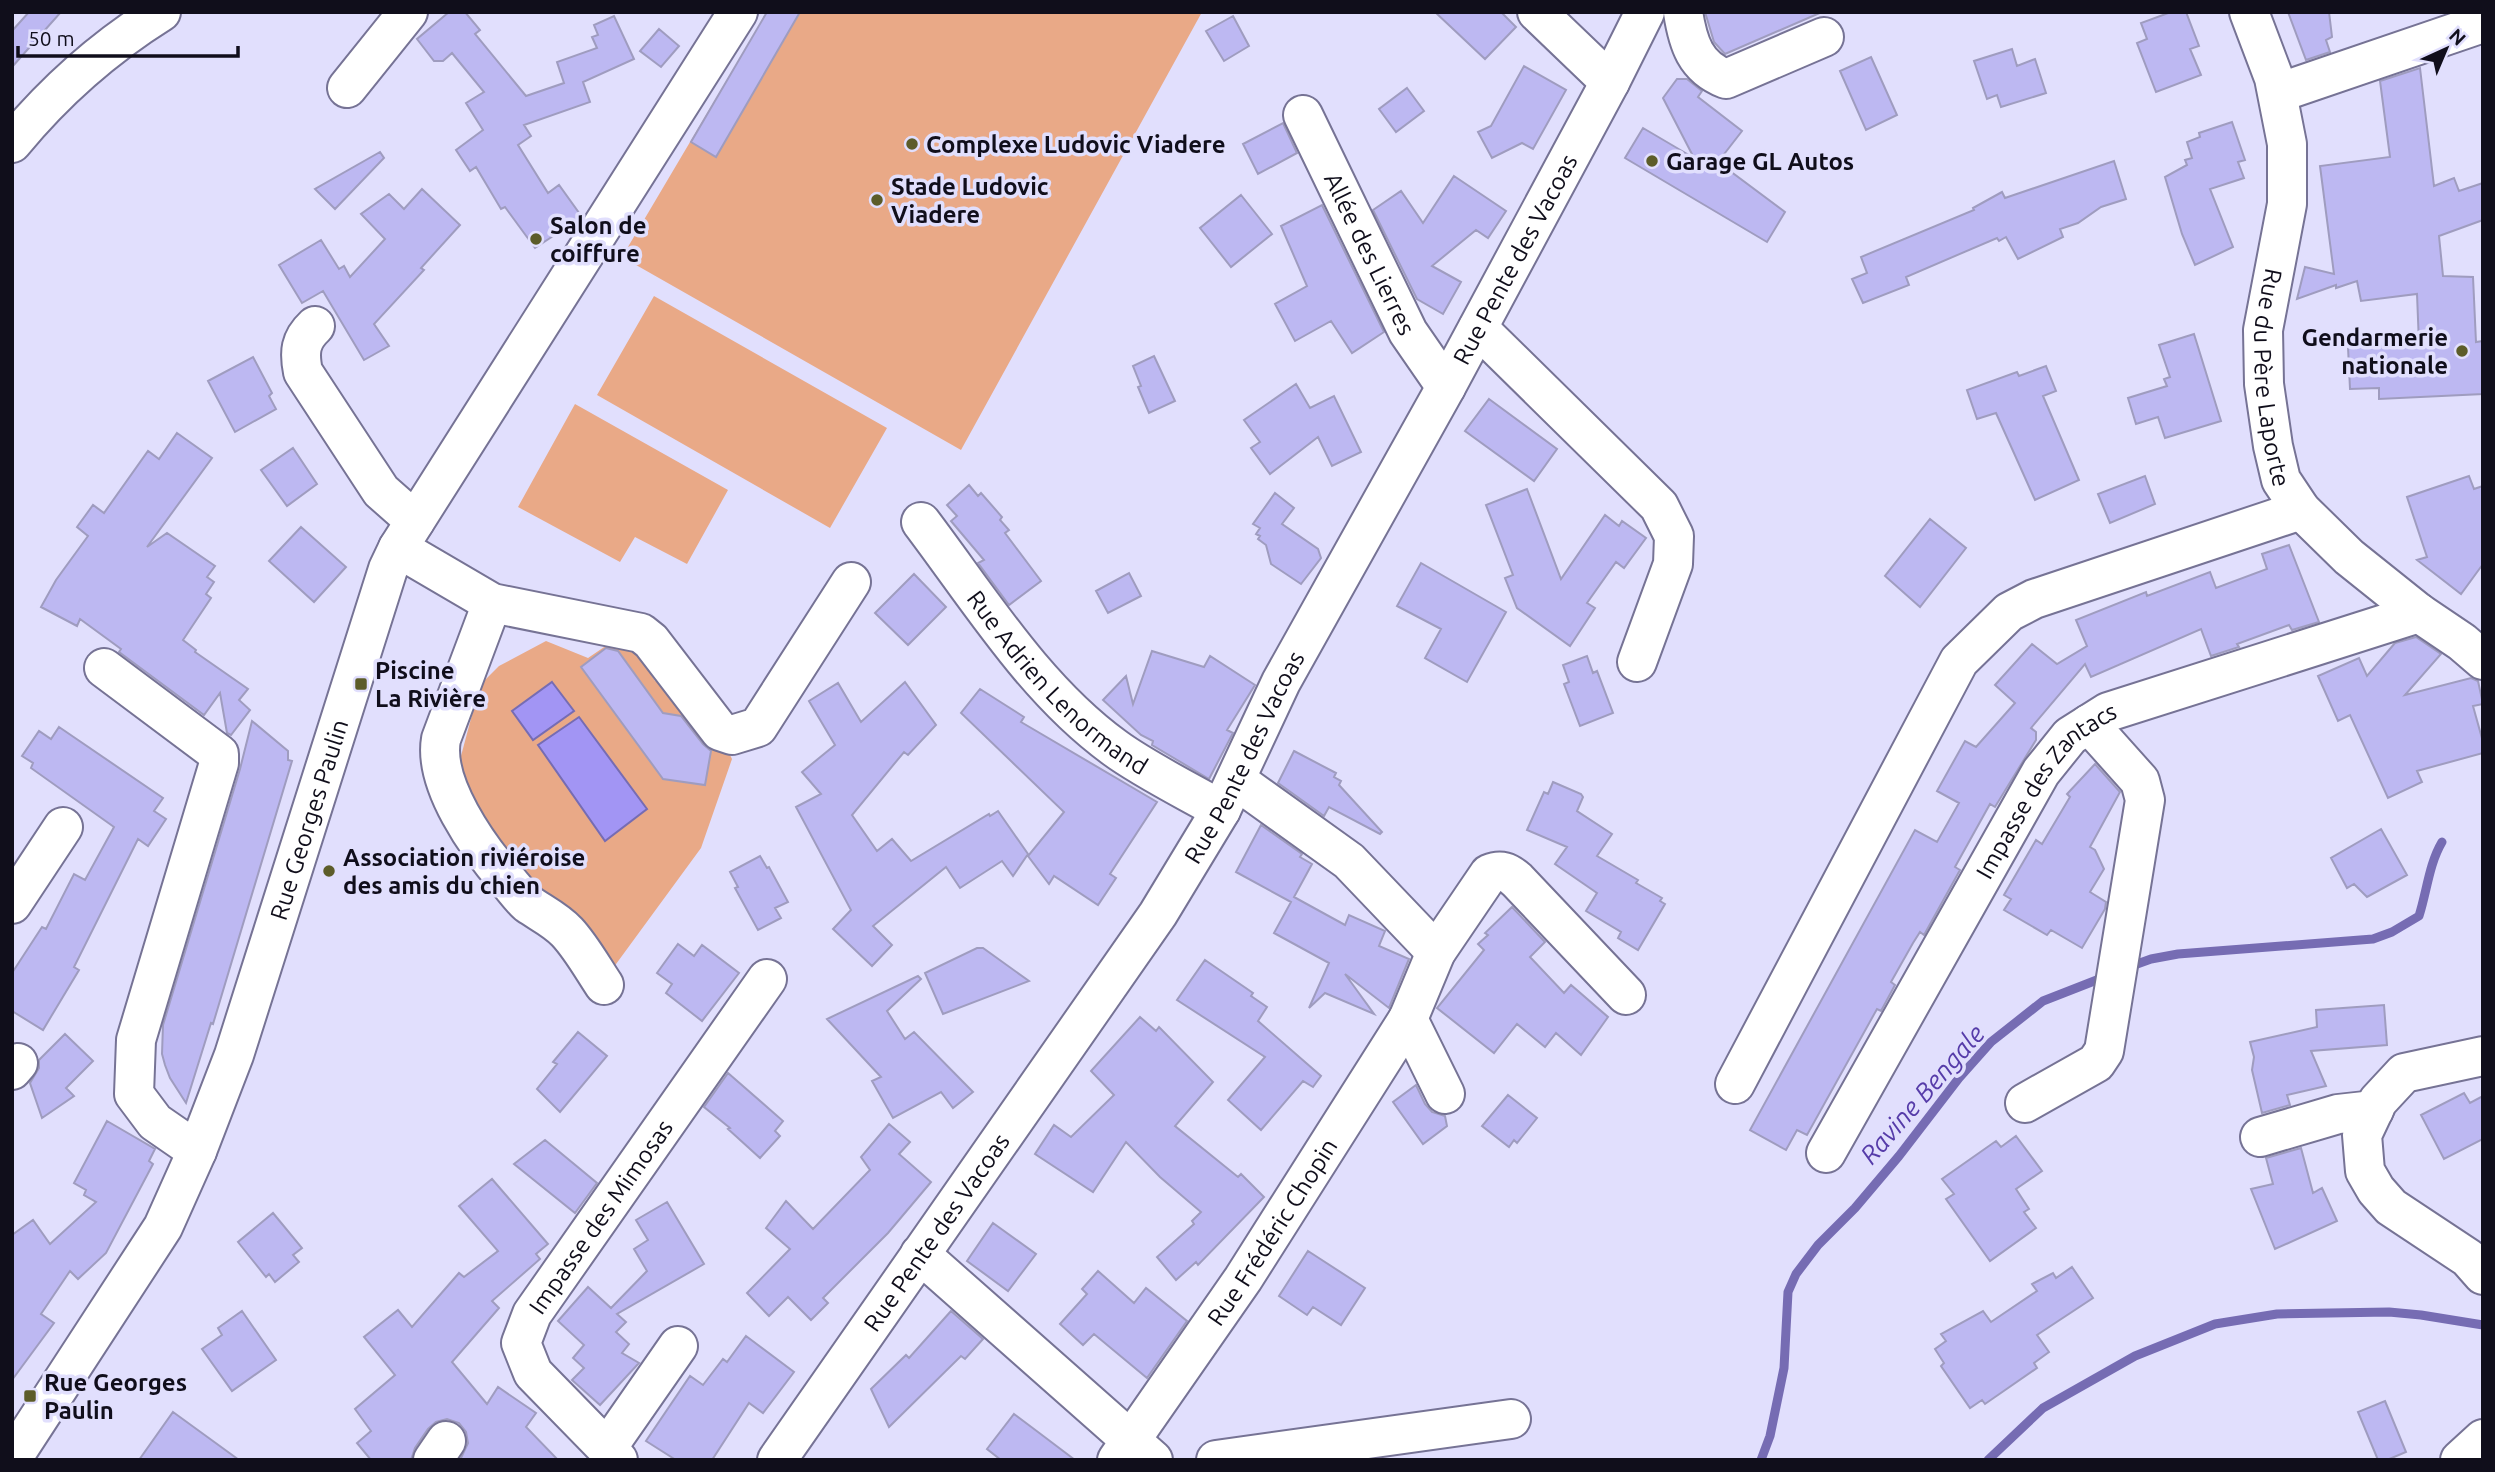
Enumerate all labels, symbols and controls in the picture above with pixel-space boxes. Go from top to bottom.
scale bar [18,14,238,58]
north arrow [2411,14,2481,84]
text: N [2445,24,2471,50]
text: 50 m [28,26,75,50]
place label: Complexe Ludovic Viadere [926,131,1226,158]
marker: Complexe Ludovic Viadere [904,136,920,152]
place label: Garage GL Autos [1666,148,1854,175]
street label: Rue Pente des Vacoas [1447,149,1582,369]
marker: Garage GL Autos [1644,153,1660,169]
street label: Allée des Lierres [1319,168,1421,339]
place label: Stade Ludovic Viadere [891,173,1049,228]
marker: Stade Ludovic Viadere [869,192,885,208]
place label: Salon de coiffure [550,212,647,267]
marker: Salon de coiffure [528,231,544,247]
street label: Rue du Père Laporte [2249,266,2296,489]
place label: Gendarmerie nationale [2301,324,2448,379]
marker: Gendarmerie nationale [2454,343,2470,359]
street label: Rue Adrien Lenormand [962,585,1153,780]
street label: Rue Pente des Vacoas [1178,646,1309,868]
place label: Piscine La Rivière [375,657,486,712]
marker: Piscine La Rivière [353,676,369,692]
street label: Impasse des Zantacs [1970,697,2120,883]
street label: Rue Georges Paulin [264,716,353,923]
place label: Association riviéroise des amis du chien [343,844,585,899]
marker: Association riviéroise des amis du chien [321,863,337,879]
water label: Ravine Bengale [1854,1019,1990,1169]
street label: Impasse des Mimosas [523,1114,678,1319]
street label: Rue Pente des Vacoas [858,1128,1014,1336]
street label: Rue Frédéric Chopin [1202,1133,1342,1330]
place label: Rue Georges Paulin [44,1369,187,1424]
marker: Rue Georges Paulin [22,1388,38,1404]

